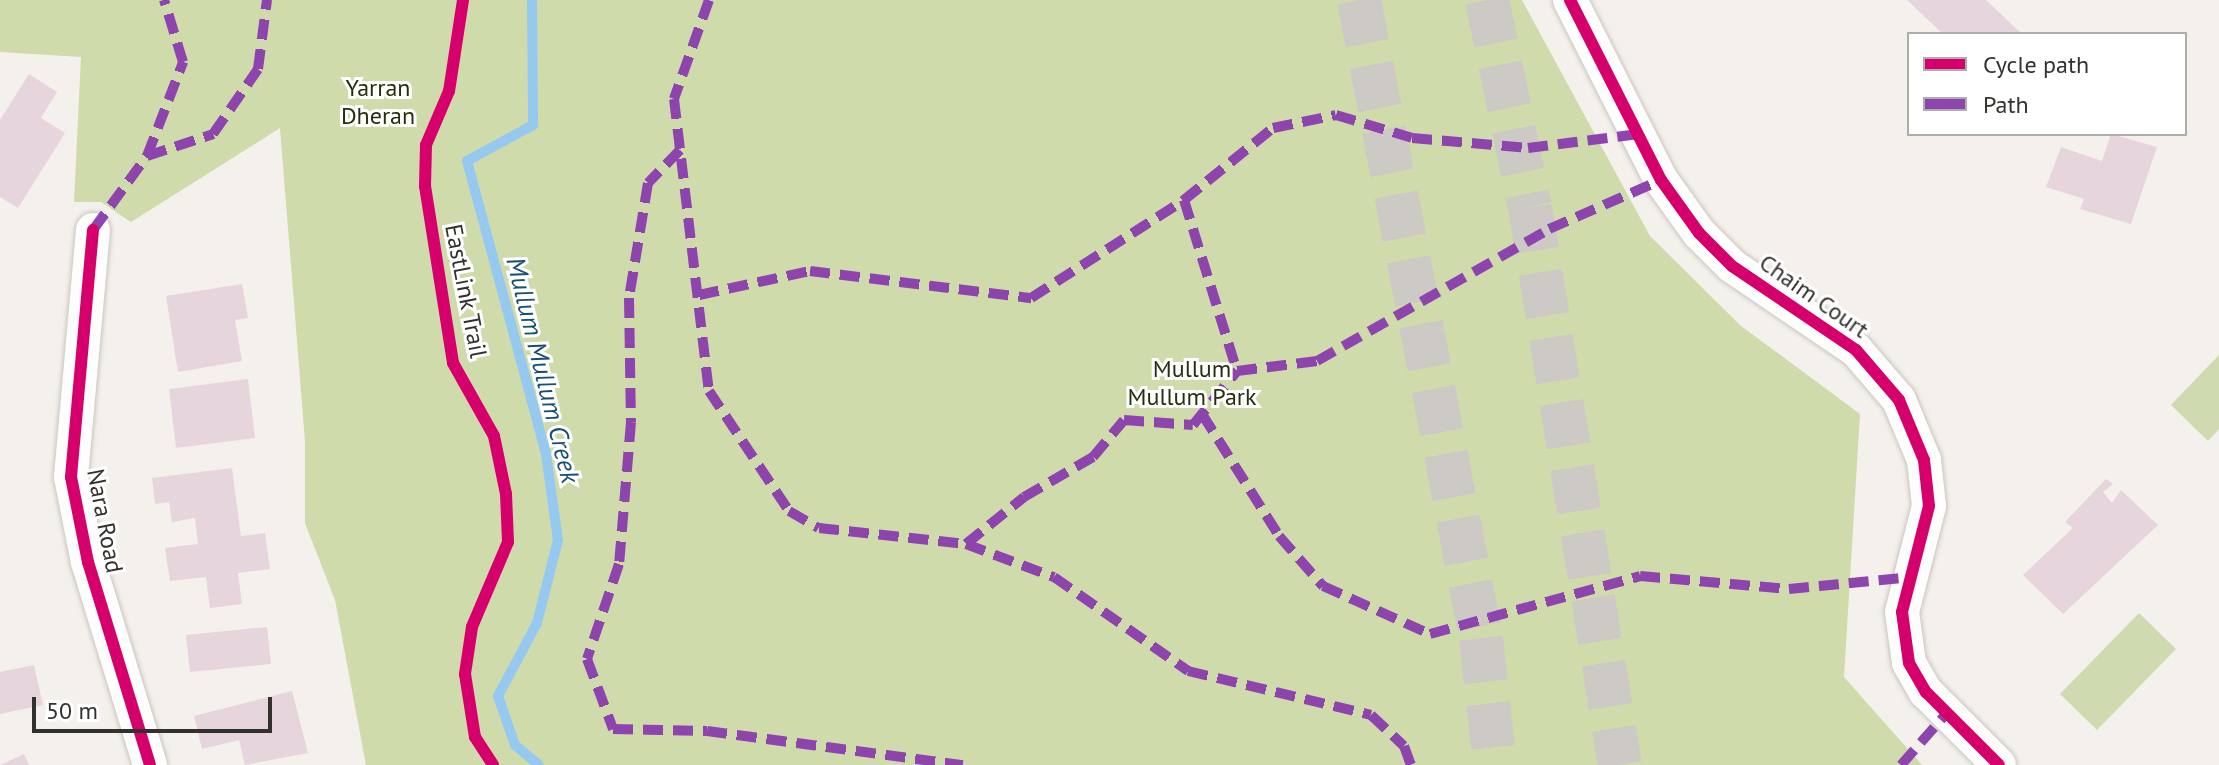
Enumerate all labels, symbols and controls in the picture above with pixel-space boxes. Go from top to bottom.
legend [1907,32,2187,136]
text: Cycle path [1983,49,2089,80]
park label: Yarran Dheran [341,74,415,130]
text: Path [1983,89,2029,120]
street label: EastLink Trail [439,221,493,361]
street label: Chaim Court [1754,248,1874,344]
water label: Mullum Mullum Creek [500,254,586,486]
park label: Mullum Mullum Park [1128,355,1256,411]
street label: Nara Road [81,467,129,575]
scale bar [36,681,276,731]
text: 50 m [46,695,98,726]

